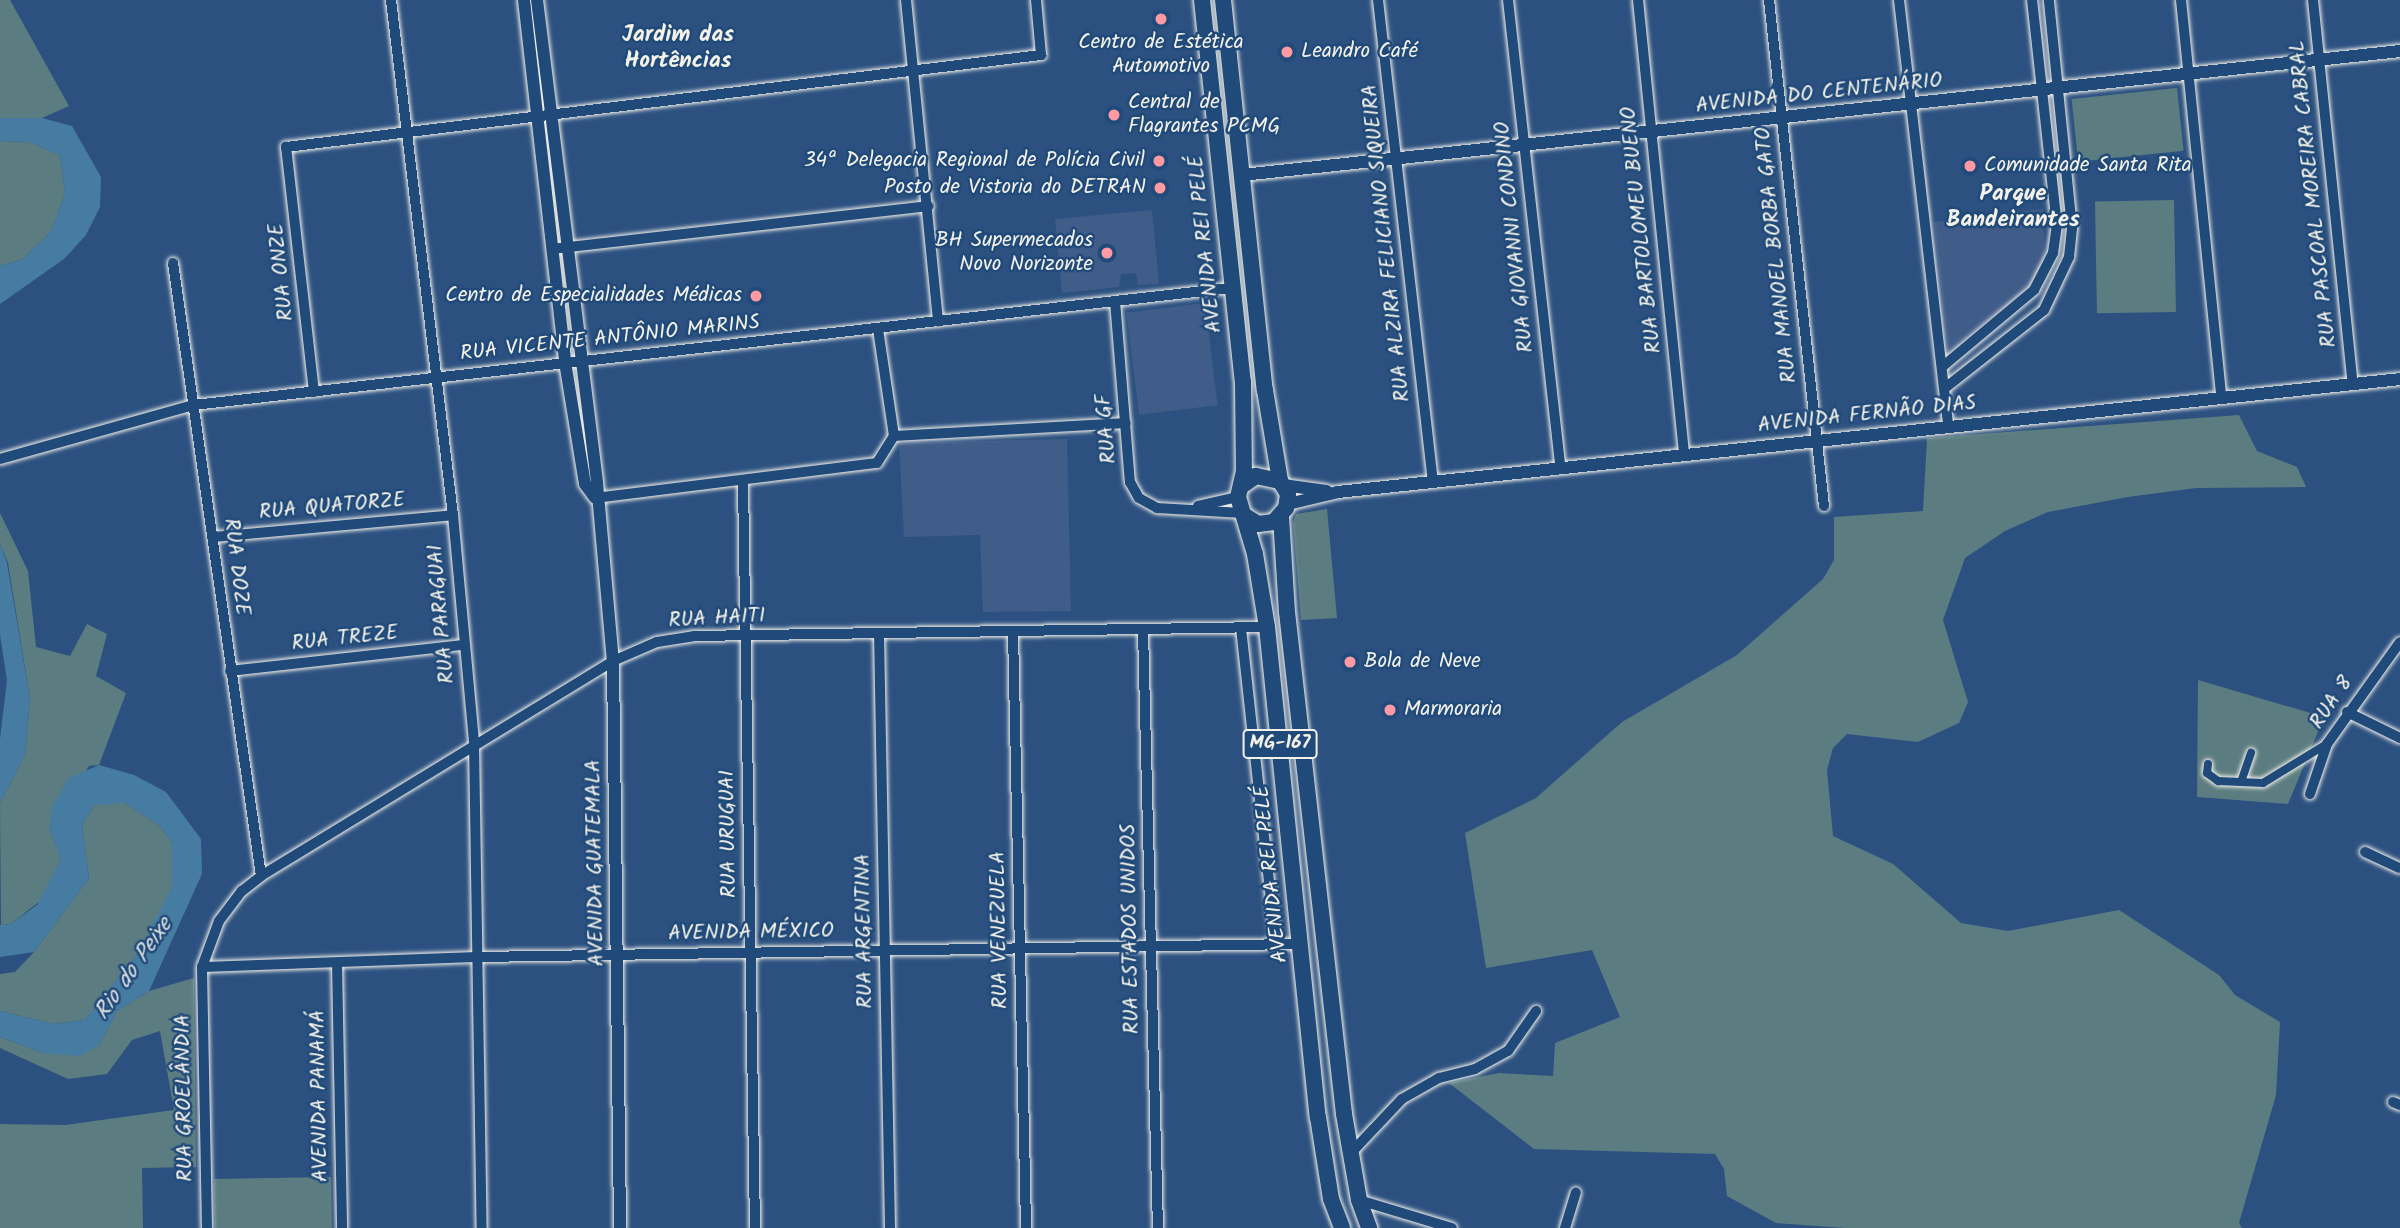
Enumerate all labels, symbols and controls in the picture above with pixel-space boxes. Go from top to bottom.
marker: Centro de Estética Automotivo [1153,11,1169,27]
district label: Jardim das Hortências [622,21,734,75]
place label: Centro de Estética Automotivo [1078,30,1244,80]
place label: Leandro Café [1301,39,1418,65]
street label: RUA PASCOAL MOREIRA CABRAL [2285,39,2343,349]
marker: Leandro Café [1279,44,1295,60]
street label: AVENIDA DO CENTENÁRIO [1694,69,1944,119]
street label: RUA ALZIRA FELICIANO SIQUEIRA [1358,83,1416,403]
place label: Central de Flagrantes PCMG [1128,90,1280,140]
street label: RUA BARTOLOMEU BUENO [1617,105,1667,355]
marker: Central de Flagrantes PCMG [1106,107,1122,123]
street label: RUA GIOVANNI CONDINO [1490,120,1540,354]
street label: RUA MANOEL BORBA GATO [1751,126,1803,384]
place label: 34ª Delegacia Regional de Polícia Civil [804,148,1145,174]
marker: 34ª Delegacia Regional de Polícia Civil [1151,153,1167,169]
place label: Comunidade Santa Rita [1984,153,2192,179]
street label: AVENIDA REI PELÉ [1184,154,1228,334]
marker: Comunidade Santa Rita [1962,158,1978,174]
place label: Posto de Vistoria do DETRAN [884,175,1146,201]
marker: Posto de Vistoria do DETRAN [1152,180,1168,196]
district label: Parque Bandeirantes [1946,180,2080,234]
street label: RUA ONZE [264,222,300,322]
place label: BH Supermecados Novo Norizonte [935,228,1093,278]
marker: BH Supermecados Novo Norizonte [1099,245,1115,261]
place label: Centro de Especialidades Médicas [445,283,742,309]
marker: Centro de Especialidades Médicas [748,288,764,304]
street label: RUA VICENTE ANTÔNIO MARINS [459,311,761,367]
street label: AVENIDA FERNÃO DIAS [1757,391,1977,439]
street label: RUA GF [1091,393,1123,465]
street label: RUA QUATORZE [258,488,406,526]
street label: RUA DOZE [218,517,254,617]
street label: RUA PARAGUAI [423,543,461,685]
street label: RUA HAITI [668,604,766,634]
street label: RUA TREZE [290,621,400,657]
place label: Bola de Neve [1364,649,1481,675]
marker: Bola de Neve [1342,654,1358,670]
street label: RUA 8 [2305,672,2359,734]
place label: Marmoraria [1404,697,1502,723]
marker: Marmoraria [1382,702,1398,718]
road number: MG-167 [1242,729,1318,760]
street label: AVENIDA GUATEMALA [582,759,610,967]
street label: RUA URUGUAI [715,770,743,898]
street label: AVENIDA REI PELÉ [1250,784,1294,964]
street label: RUA ESTADOS UNIDOS [1117,824,1145,1034]
street label: RUA VENEZUELA [986,851,1014,1009]
street label: RUA ARGENTINA [851,853,879,1009]
water label: Rio do Peixe [89,913,179,1025]
street label: AVENIDA MÉXICO [668,919,834,947]
street label: AVENIDA PANAMÁ [306,1010,334,1182]
street label: RUA GROELÂNDIA [171,1014,199,1182]

